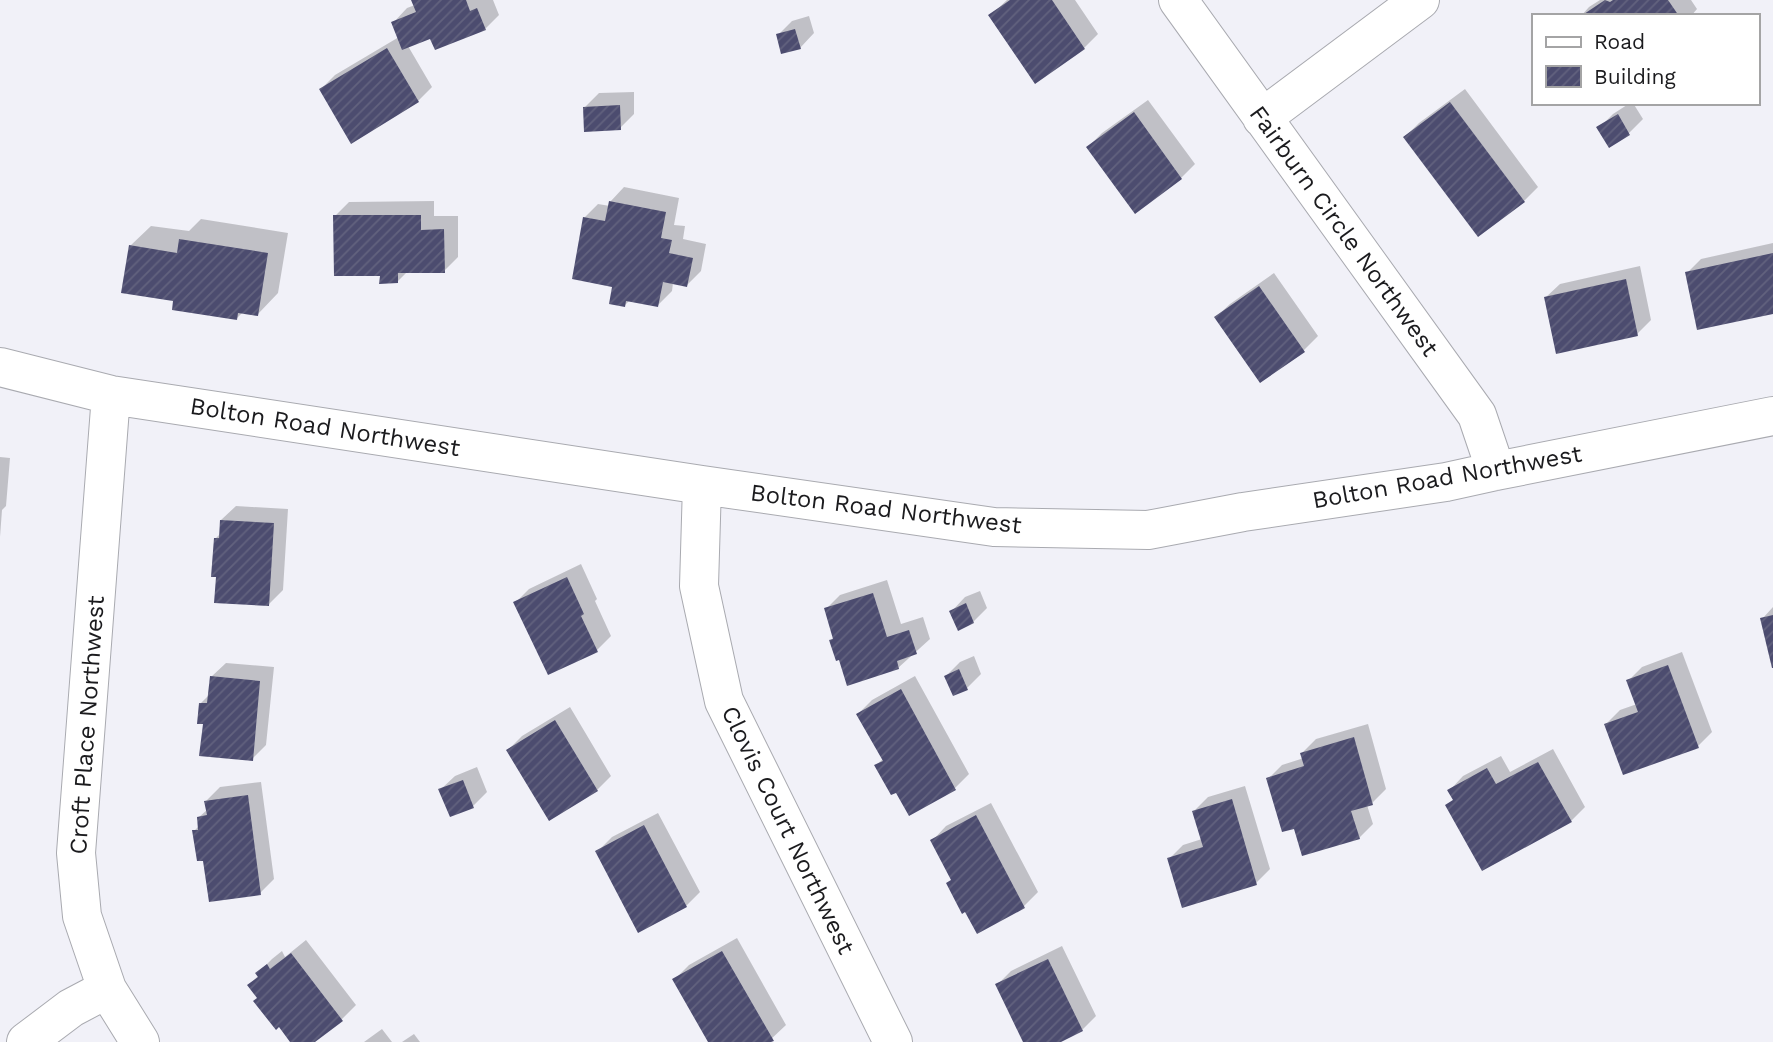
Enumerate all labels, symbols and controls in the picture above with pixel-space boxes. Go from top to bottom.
legend [1532,14,1759,105]
text: Road [1594,29,1645,54]
text: Building [1594,64,1676,89]
street label: Fairburn Circle Northwest [1244,100,1444,362]
street label: Bolton Road Northwest [188,392,462,462]
street label: Bolton Road Northwest [1310,440,1584,514]
street label: Bolton Road Northwest [749,478,1023,540]
street label: Croft Place Northwest [64,595,110,855]
street label: Clovis Court Northwest [716,701,860,959]

